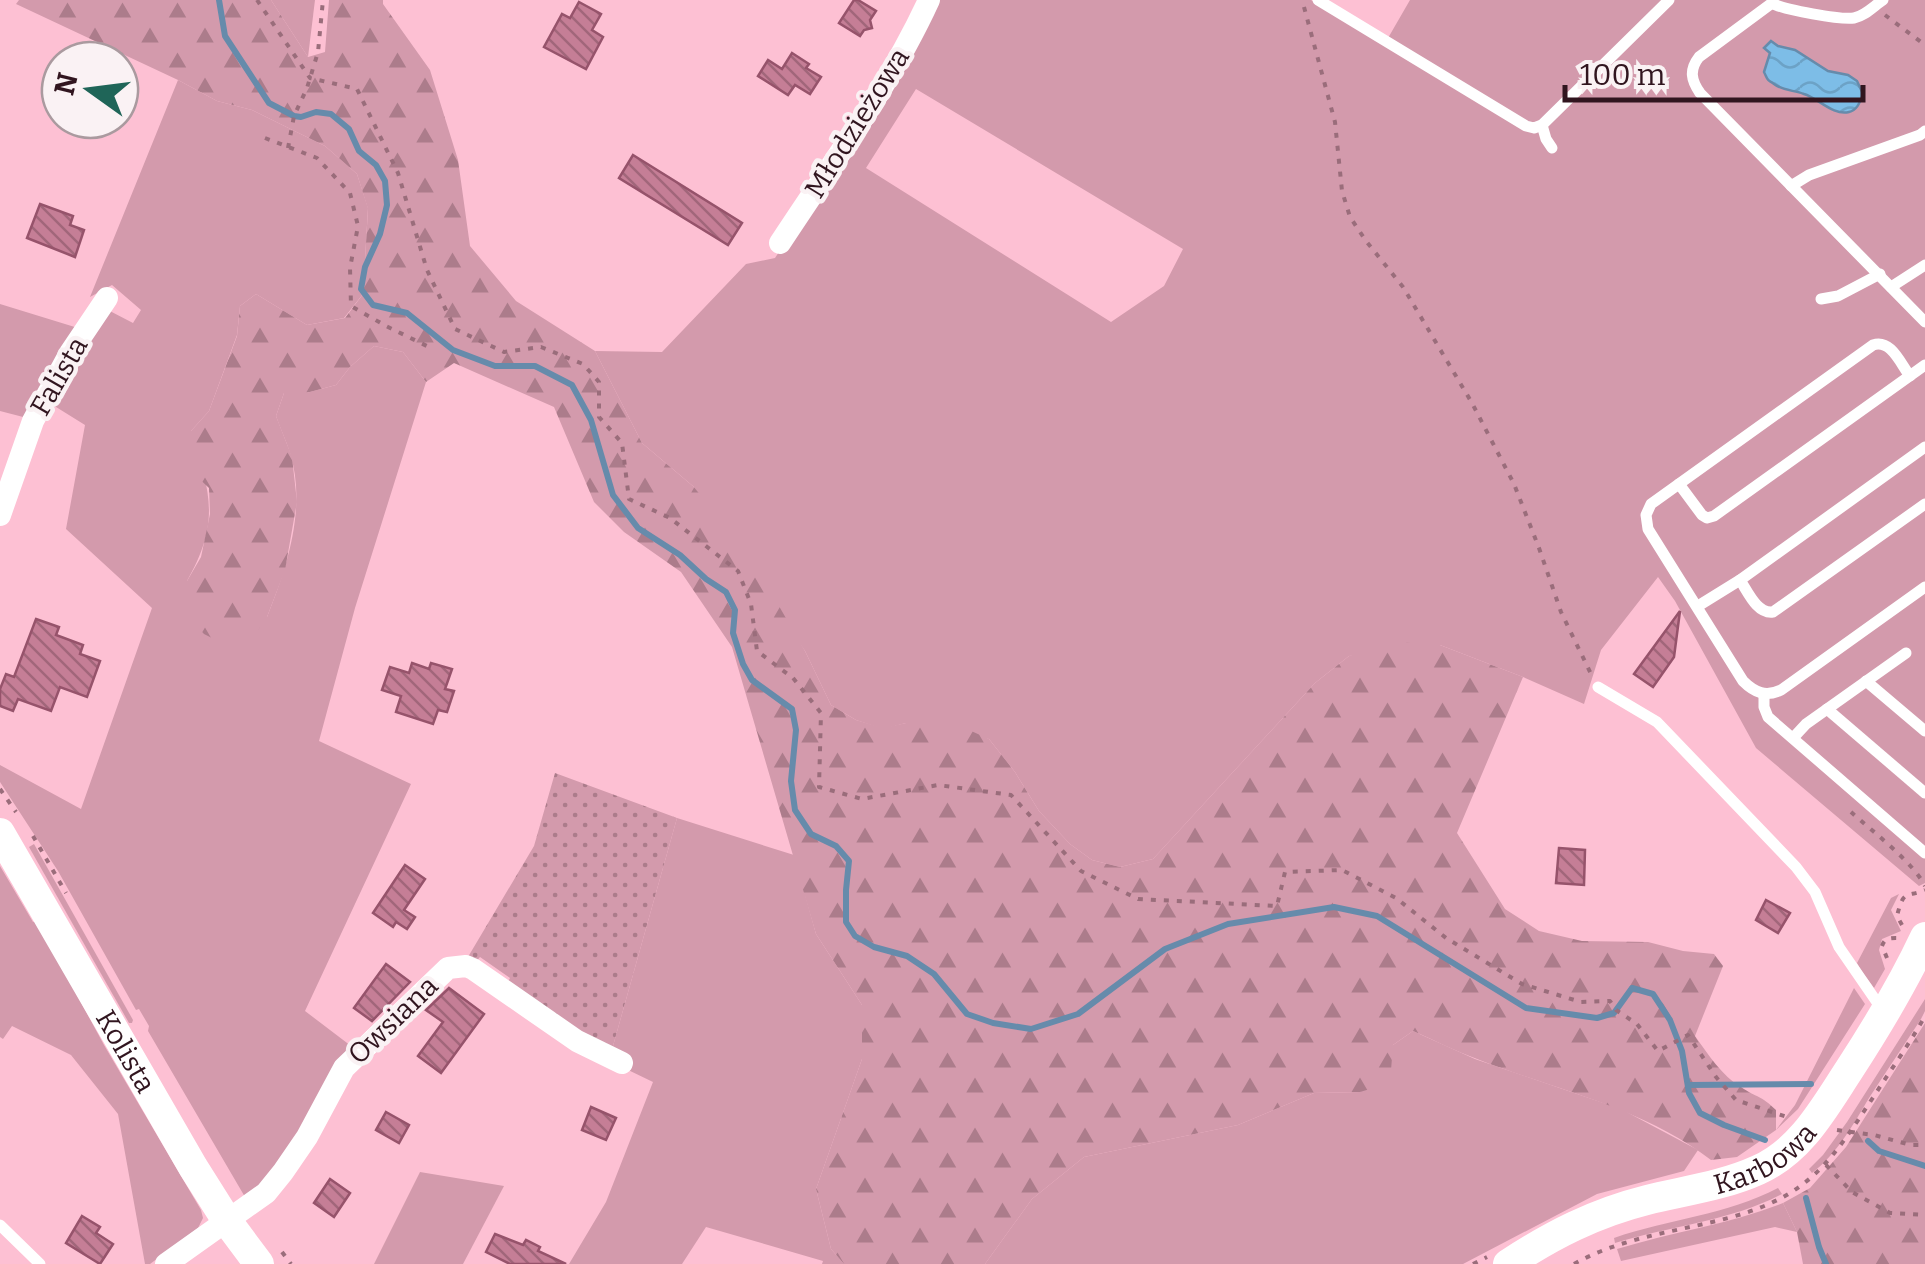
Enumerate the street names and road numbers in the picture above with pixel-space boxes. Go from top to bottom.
street label: Młodzieżowa [798,42,916,204]
street label: Falista [23,331,95,421]
street label: Owsiana [341,969,445,1071]
street label: Kolista [89,1004,163,1098]
street label: Karbowa [1710,1116,1823,1201]

